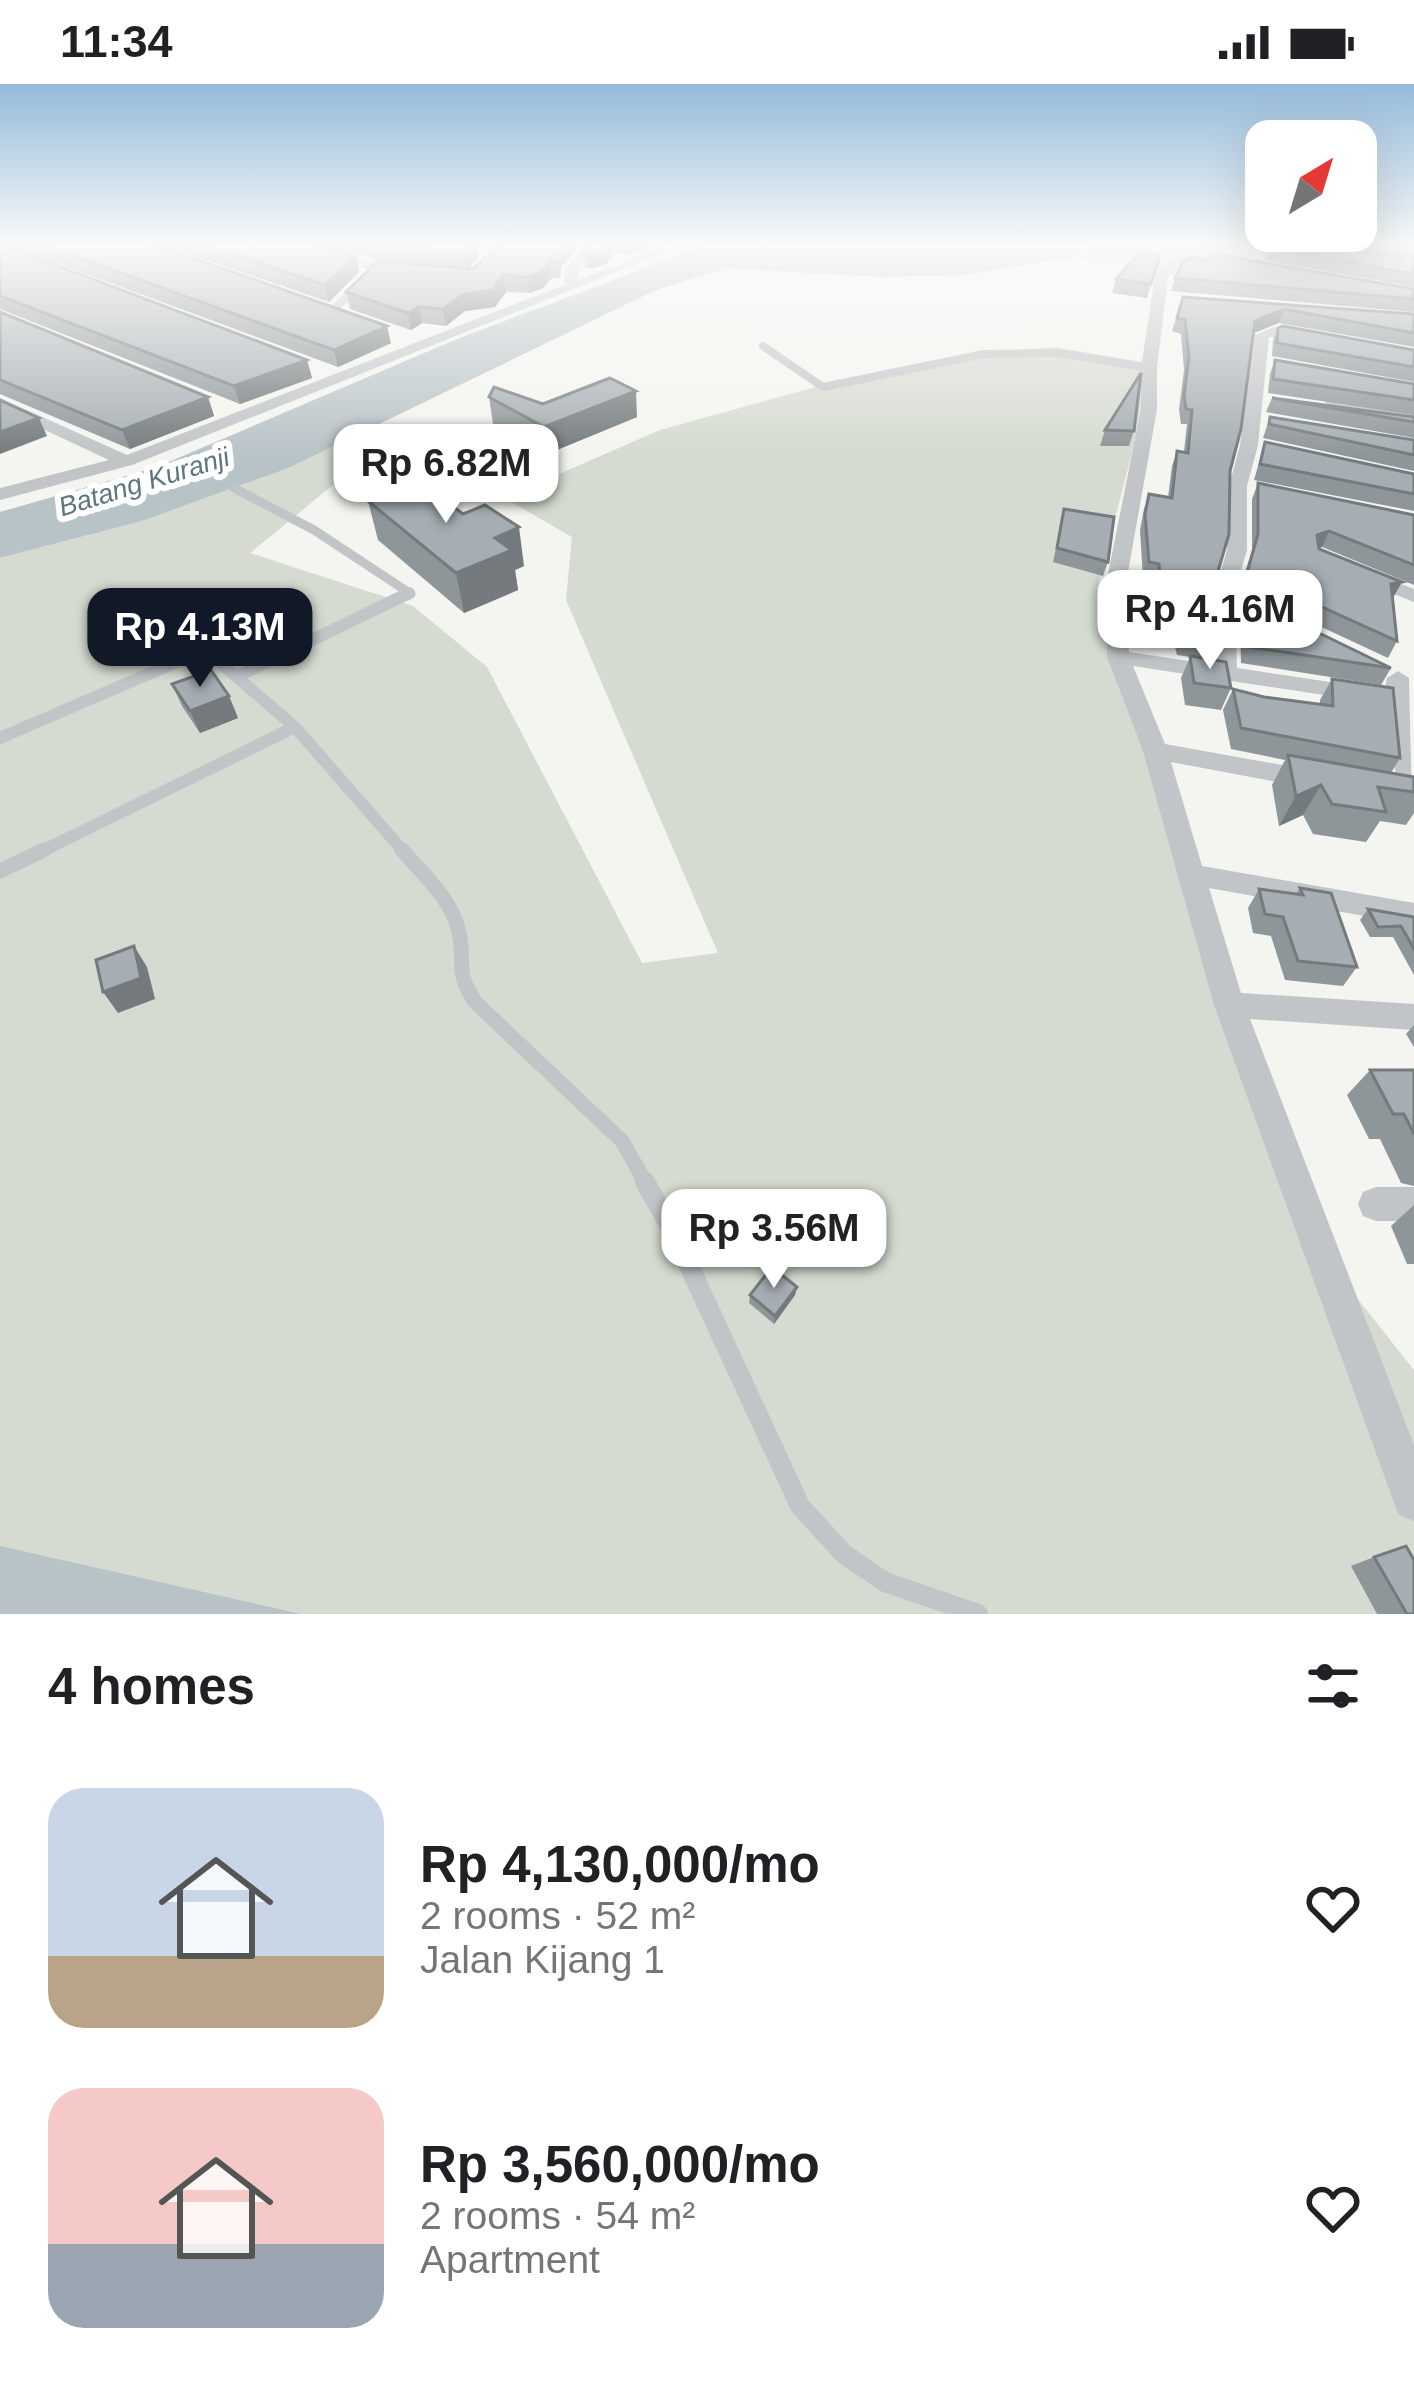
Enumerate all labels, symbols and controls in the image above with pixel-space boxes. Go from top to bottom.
text: 11:34 [60,16,173,67]
north arrow [1245,120,1377,252]
map controls [1245,120,1377,252]
pin: Rp 6.82M [322,424,570,526]
water label: Batang Kuranji [55,441,234,522]
text: Rp 6.82M [360,441,532,484]
pin: Rp 4.16M [1086,570,1334,672]
text: Rp 4.16M [1124,587,1296,630]
pin: Rp 4.13M [76,588,324,690]
text: Rp 4.13M [114,605,286,648]
pin: Rp 3.56M [650,1189,898,1291]
text: Rp 3.56M [688,1206,860,1249]
icon: filters [1300,1653,1366,1719]
text: 4 homes [48,1658,255,1715]
icon: home [144,1836,288,1980]
text: Rp 4,130,000/mo [420,1836,820,1893]
icon: heart [1300,1875,1366,1941]
text: 2 rooms · 52 m² [420,1894,695,1937]
text: Jalan Kijang 1 [420,1938,665,1981]
icon: home [144,2136,288,2280]
text: Rp 3,560,000/mo [420,2136,820,2193]
icon: heart [1300,2175,1366,2241]
text: 2 rooms · 54 m² [420,2194,695,2237]
text: Apartment [420,2238,600,2281]

